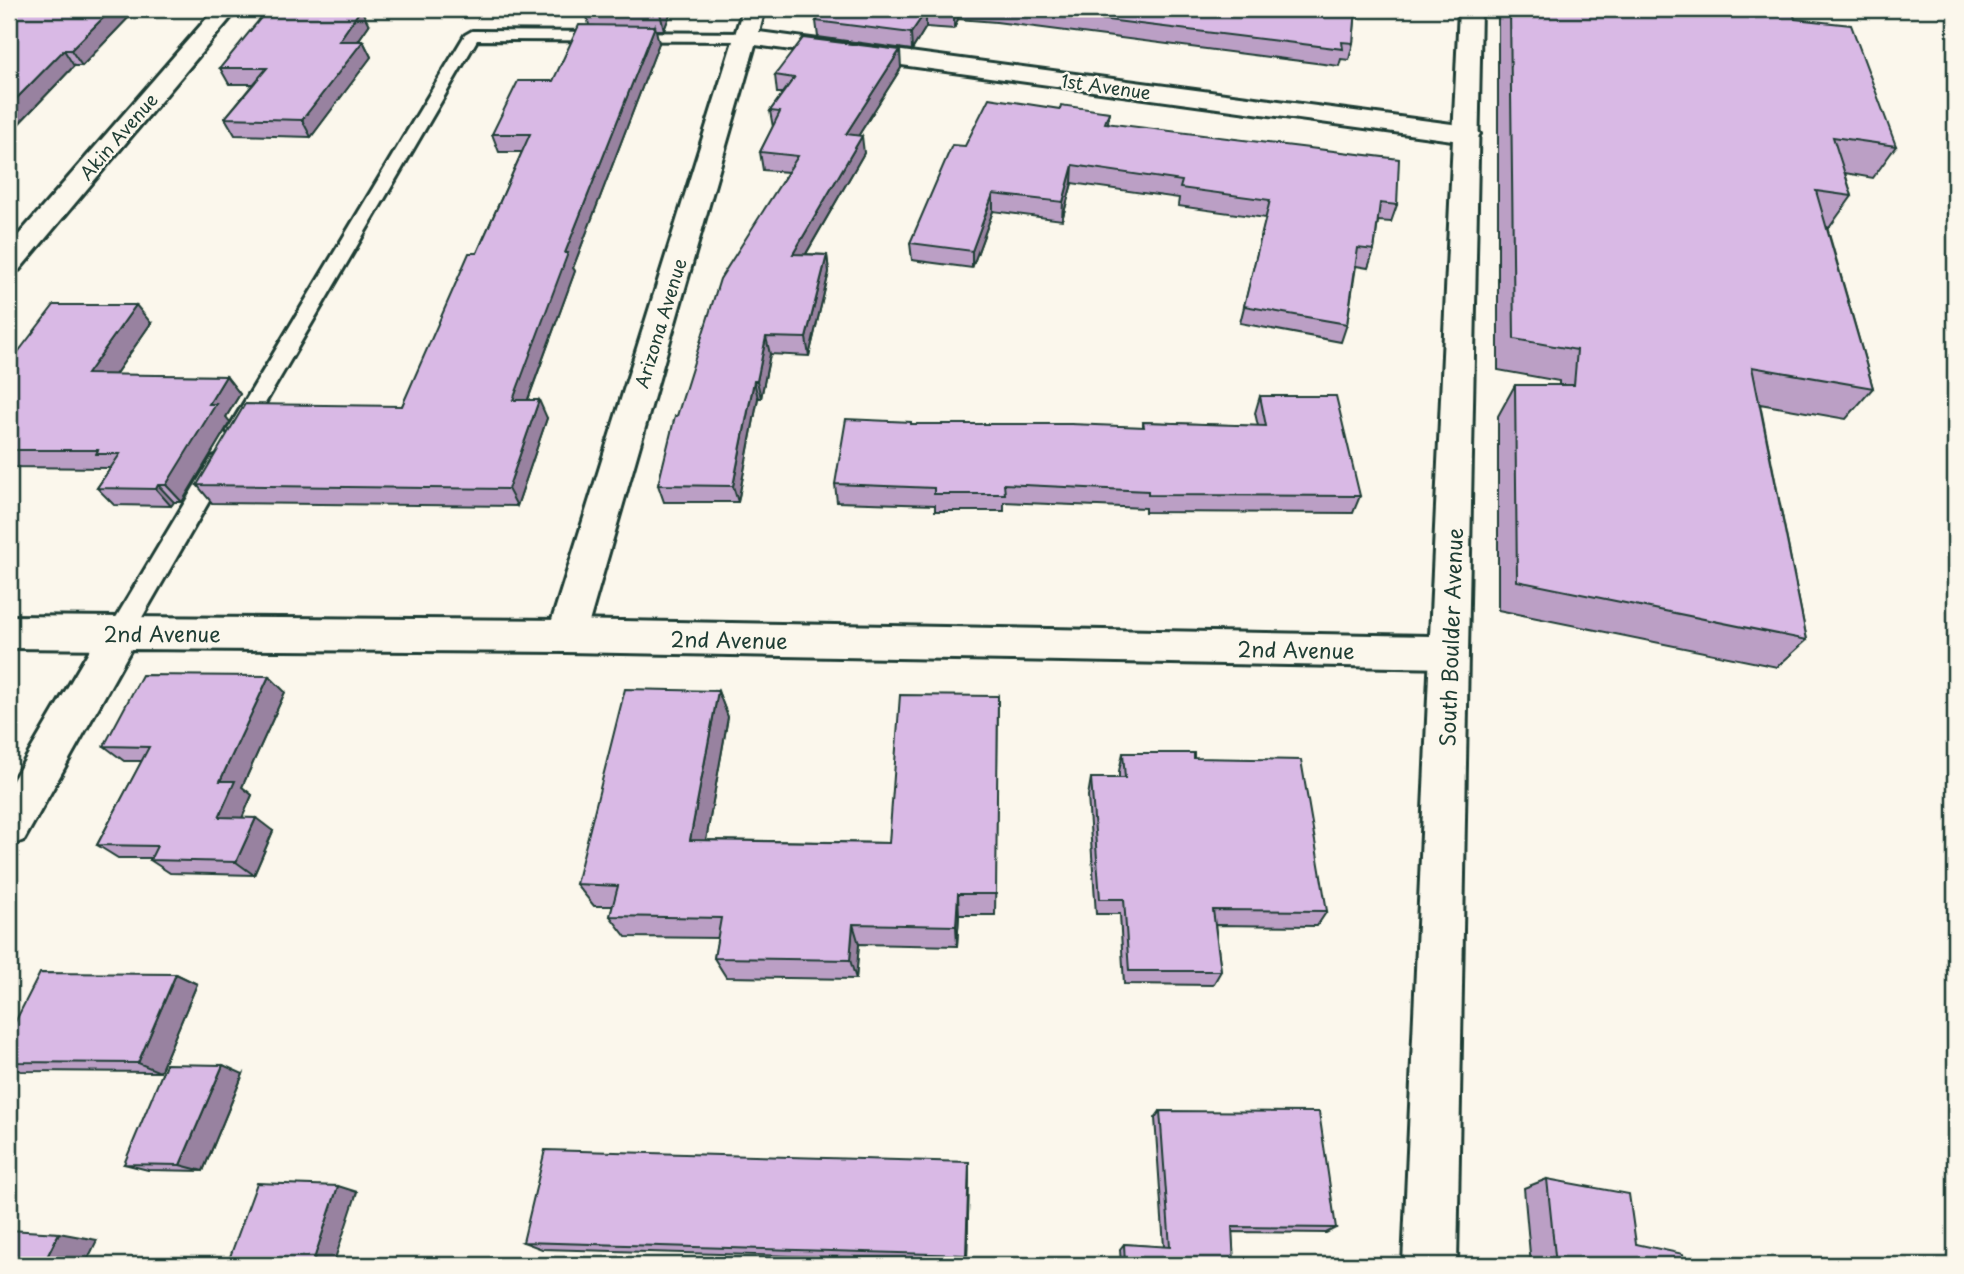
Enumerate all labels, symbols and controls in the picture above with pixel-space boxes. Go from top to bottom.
street label: 1st Avenue [1059,66,1153,106]
street label: Akin Avenue [73,86,164,185]
street label: Arizona Avenue [627,255,693,391]
street label: South Boulder Avenue [1430,527,1470,747]
street label: 2nd Avenue [103,617,221,649]
street label: 2nd Avenue [670,622,788,656]
street label: 2nd Avenue [1237,632,1355,666]

